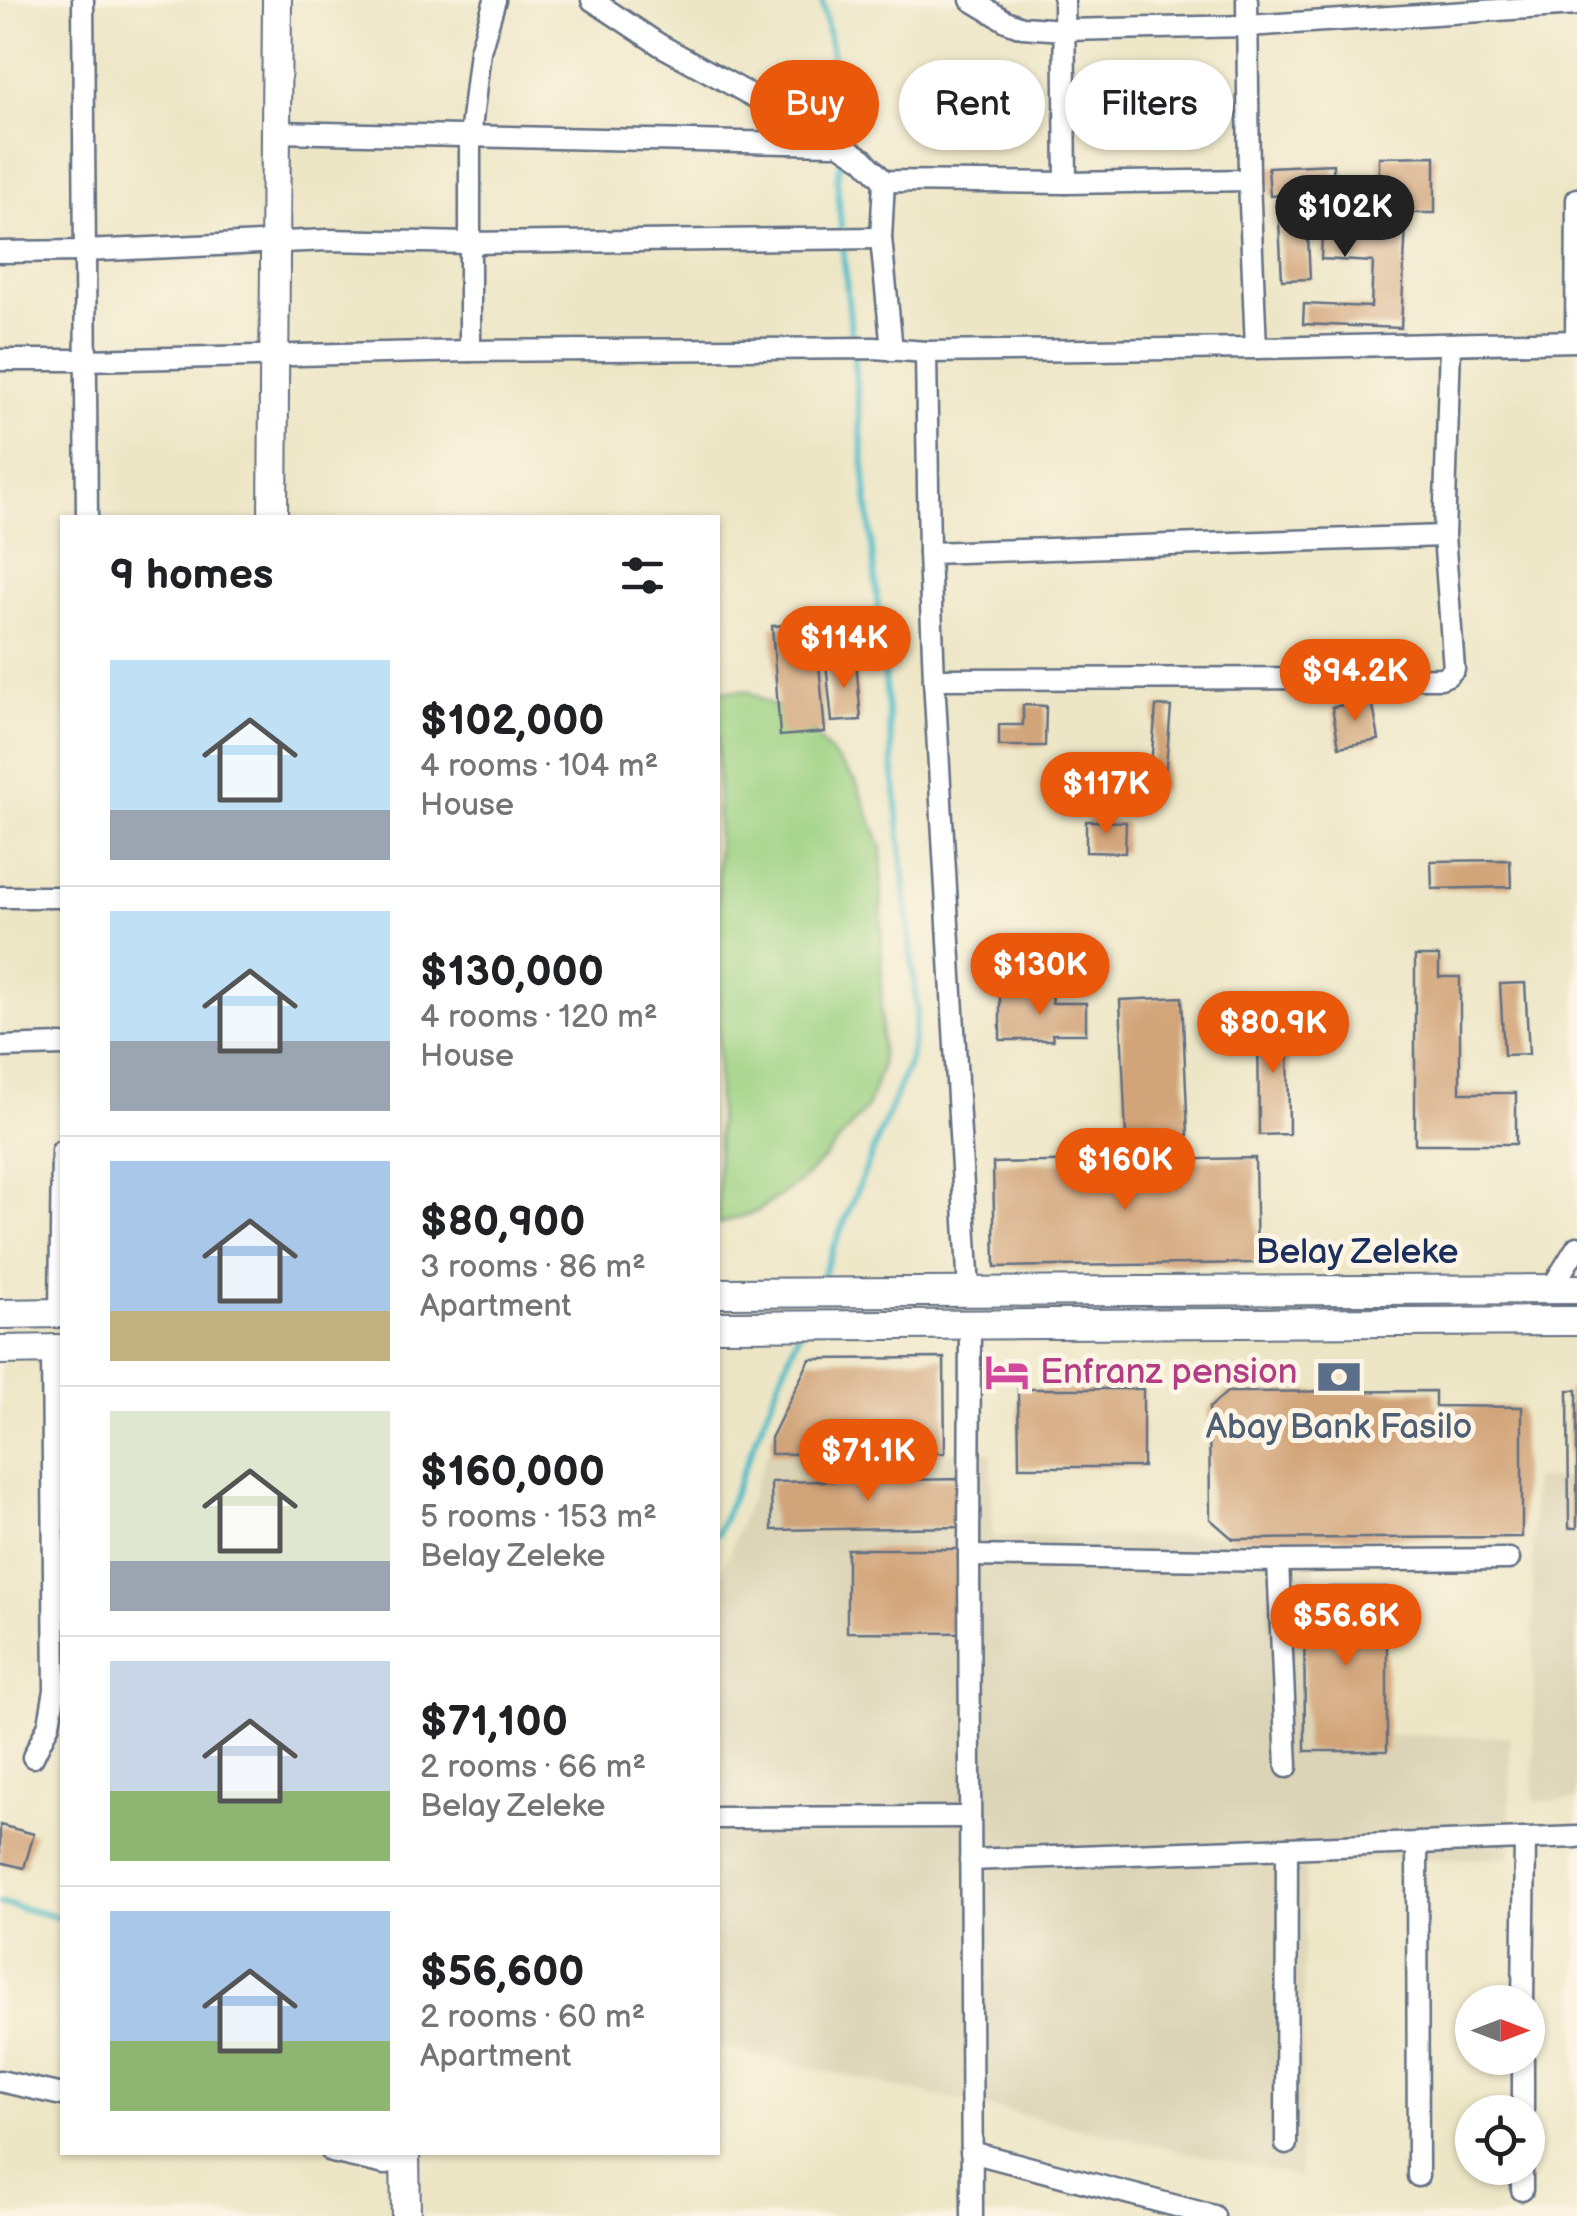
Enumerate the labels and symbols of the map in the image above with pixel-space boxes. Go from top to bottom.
pin: $102K [1275,175,1415,260]
pin: $114K [774,606,914,691]
pin: $94.2K [1274,639,1436,724]
pin: $117K [1036,752,1176,837]
pin: $130K [970,933,1110,1018]
pin: $80.9K [1192,991,1354,1076]
pin: $160K [1055,1128,1195,1213]
street label: Belay Zeleke [1256,1231,1458,1274]
hotel icon: Enfranz pension [983,1348,1031,1396]
place label: Enfranz pension [1040,1351,1298,1394]
bank icon: Abay Bank Fasilo [1315,1353,1363,1401]
place label: Abay Bank Fasilo [1206,1406,1472,1449]
pin: $71.1K [787,1419,949,1504]
pin: $56.6K [1265,1584,1427,1669]
north arrow [1455,1985,1545,2075]

